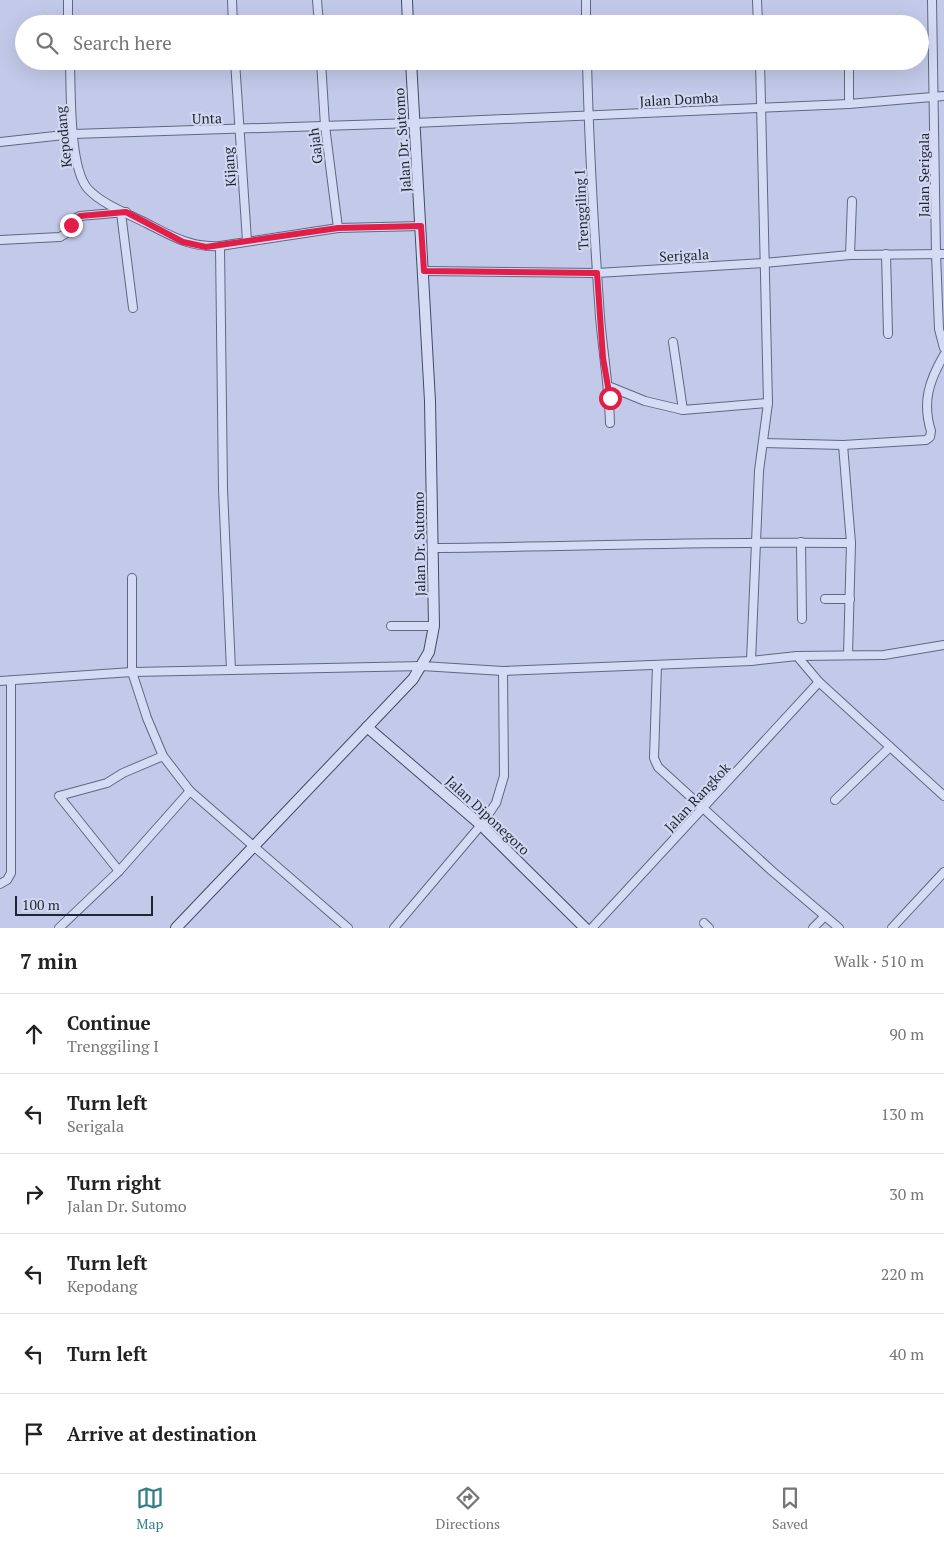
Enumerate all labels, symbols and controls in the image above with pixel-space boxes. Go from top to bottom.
search box [15,15,929,70]
icon: search [33,29,61,57]
text: Search here [73,30,172,55]
street label: Jalan Dr. Sutomo [389,87,415,193]
street label: Jalan Domba [639,87,719,111]
street label: Kepodang [50,105,76,169]
street label: Unta [192,108,222,128]
street label: Gajah [303,127,327,165]
street label: Jalan Serigala [914,133,933,217]
street label: Kijang [218,146,240,188]
street label: Trenggiling I [569,169,593,251]
route end [60,214,83,237]
street label: Serigala [659,244,709,266]
route start [599,387,622,410]
street label: Jalan Dr. Sutomo [409,491,429,596]
street label: Jalan Rangkok [660,758,735,836]
street label: Jalan Diponegoro [442,771,534,859]
scale bar [15,893,152,916]
text: 100 m [22,895,60,914]
text: 7 min [20,947,77,975]
text: Walk · 510 m [834,950,924,972]
text: Continue [67,1010,151,1035]
icon: ahead [20,1020,48,1048]
text: 90 m [889,1023,924,1045]
text: Trenggiling I [67,1035,159,1057]
text: Turn left [67,1090,148,1115]
icon: left [20,1100,48,1128]
text: 130 m [881,1103,924,1125]
text: Serigala [67,1115,124,1137]
text: Turn right [67,1170,161,1195]
icon: right [20,1180,48,1208]
text: 30 m [889,1183,924,1205]
text: Jalan Dr. Sutomo [67,1195,187,1217]
text: Turn left [67,1250,148,1275]
icon: left [20,1260,48,1288]
text: 220 m [881,1263,924,1285]
text: Kepodang [67,1275,137,1297]
icon: left [20,1340,48,1368]
text: Turn left [67,1341,148,1366]
text: 40 m [889,1343,924,1365]
icon: arrive [20,1420,48,1448]
text: Arrive at destination [67,1421,256,1446]
tab: Map [136,1484,164,1533]
tab: Directions [436,1484,500,1533]
tab: Saved [772,1484,808,1533]

